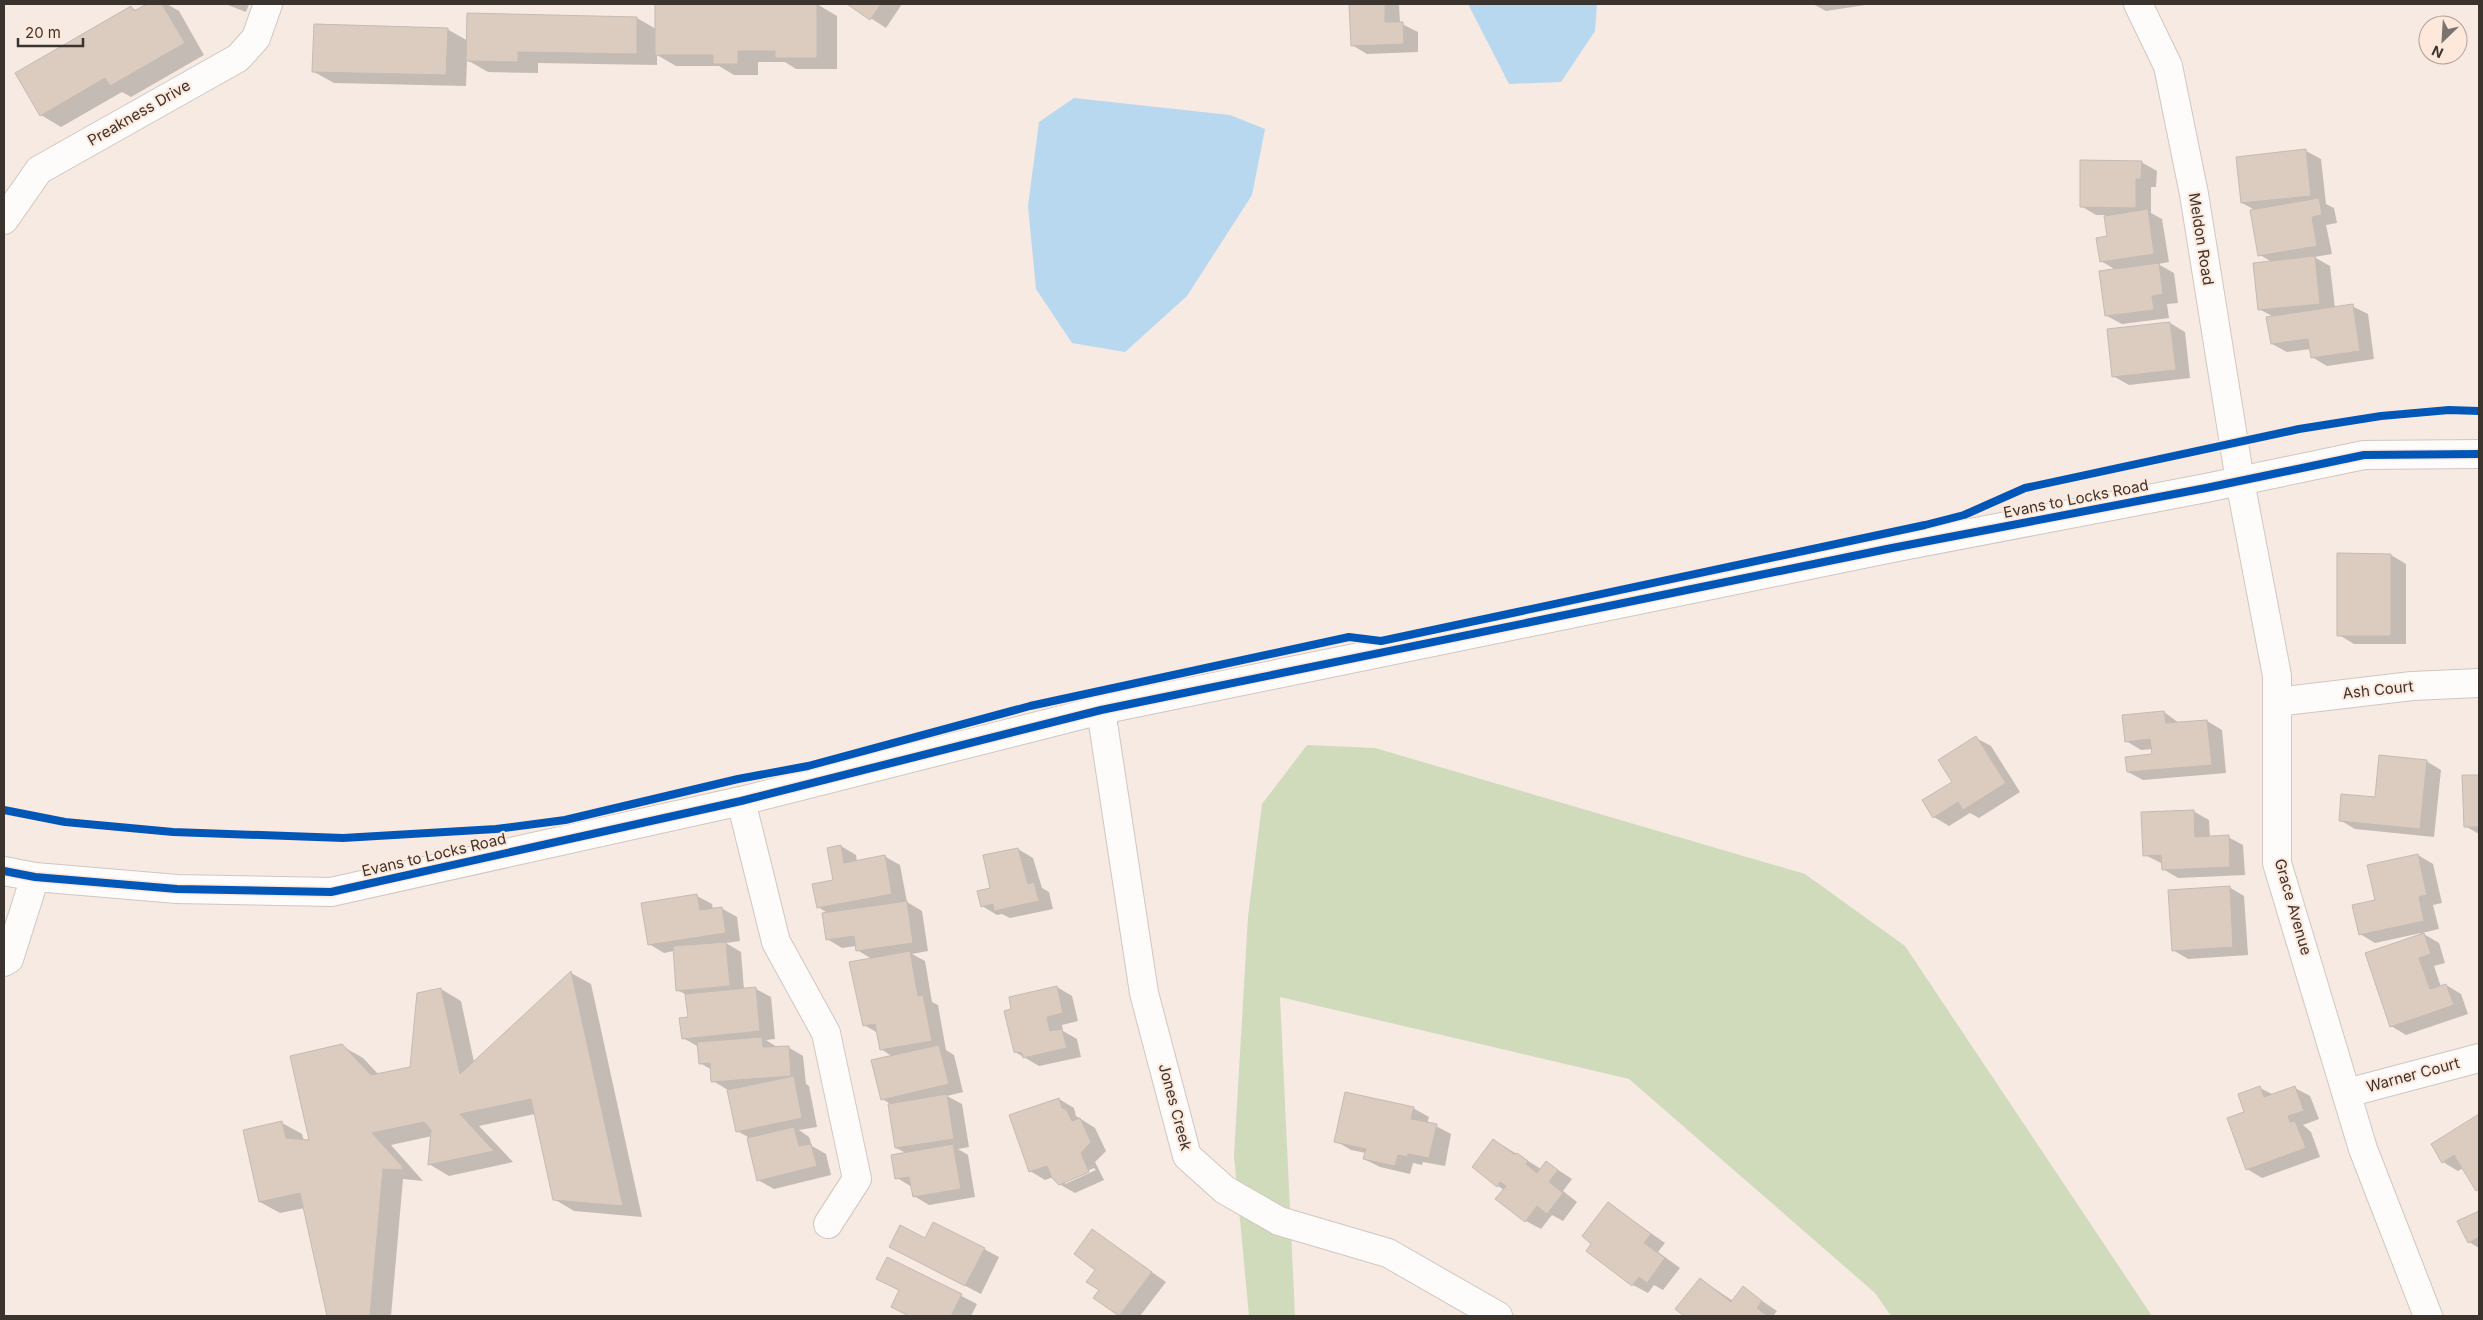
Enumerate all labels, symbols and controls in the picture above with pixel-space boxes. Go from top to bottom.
scale bar [18,15,82,47]
north arrow [2418,15,2468,65]
text: 20 m [25,23,61,42]
text: N [2429,42,2446,62]
street label: Preakness Drive [84,75,193,150]
street label: Meldon Road [2185,191,2218,287]
street label: Evans to Locks Road [2002,475,2150,522]
street label: Ash Court [2342,676,2414,703]
street label: Evans to Locks Road [360,829,508,880]
street label: Grace Avenue [2271,856,2316,957]
street label: Warner Court [2364,1053,2461,1096]
street label: Jones Creek [1155,1061,1196,1153]

